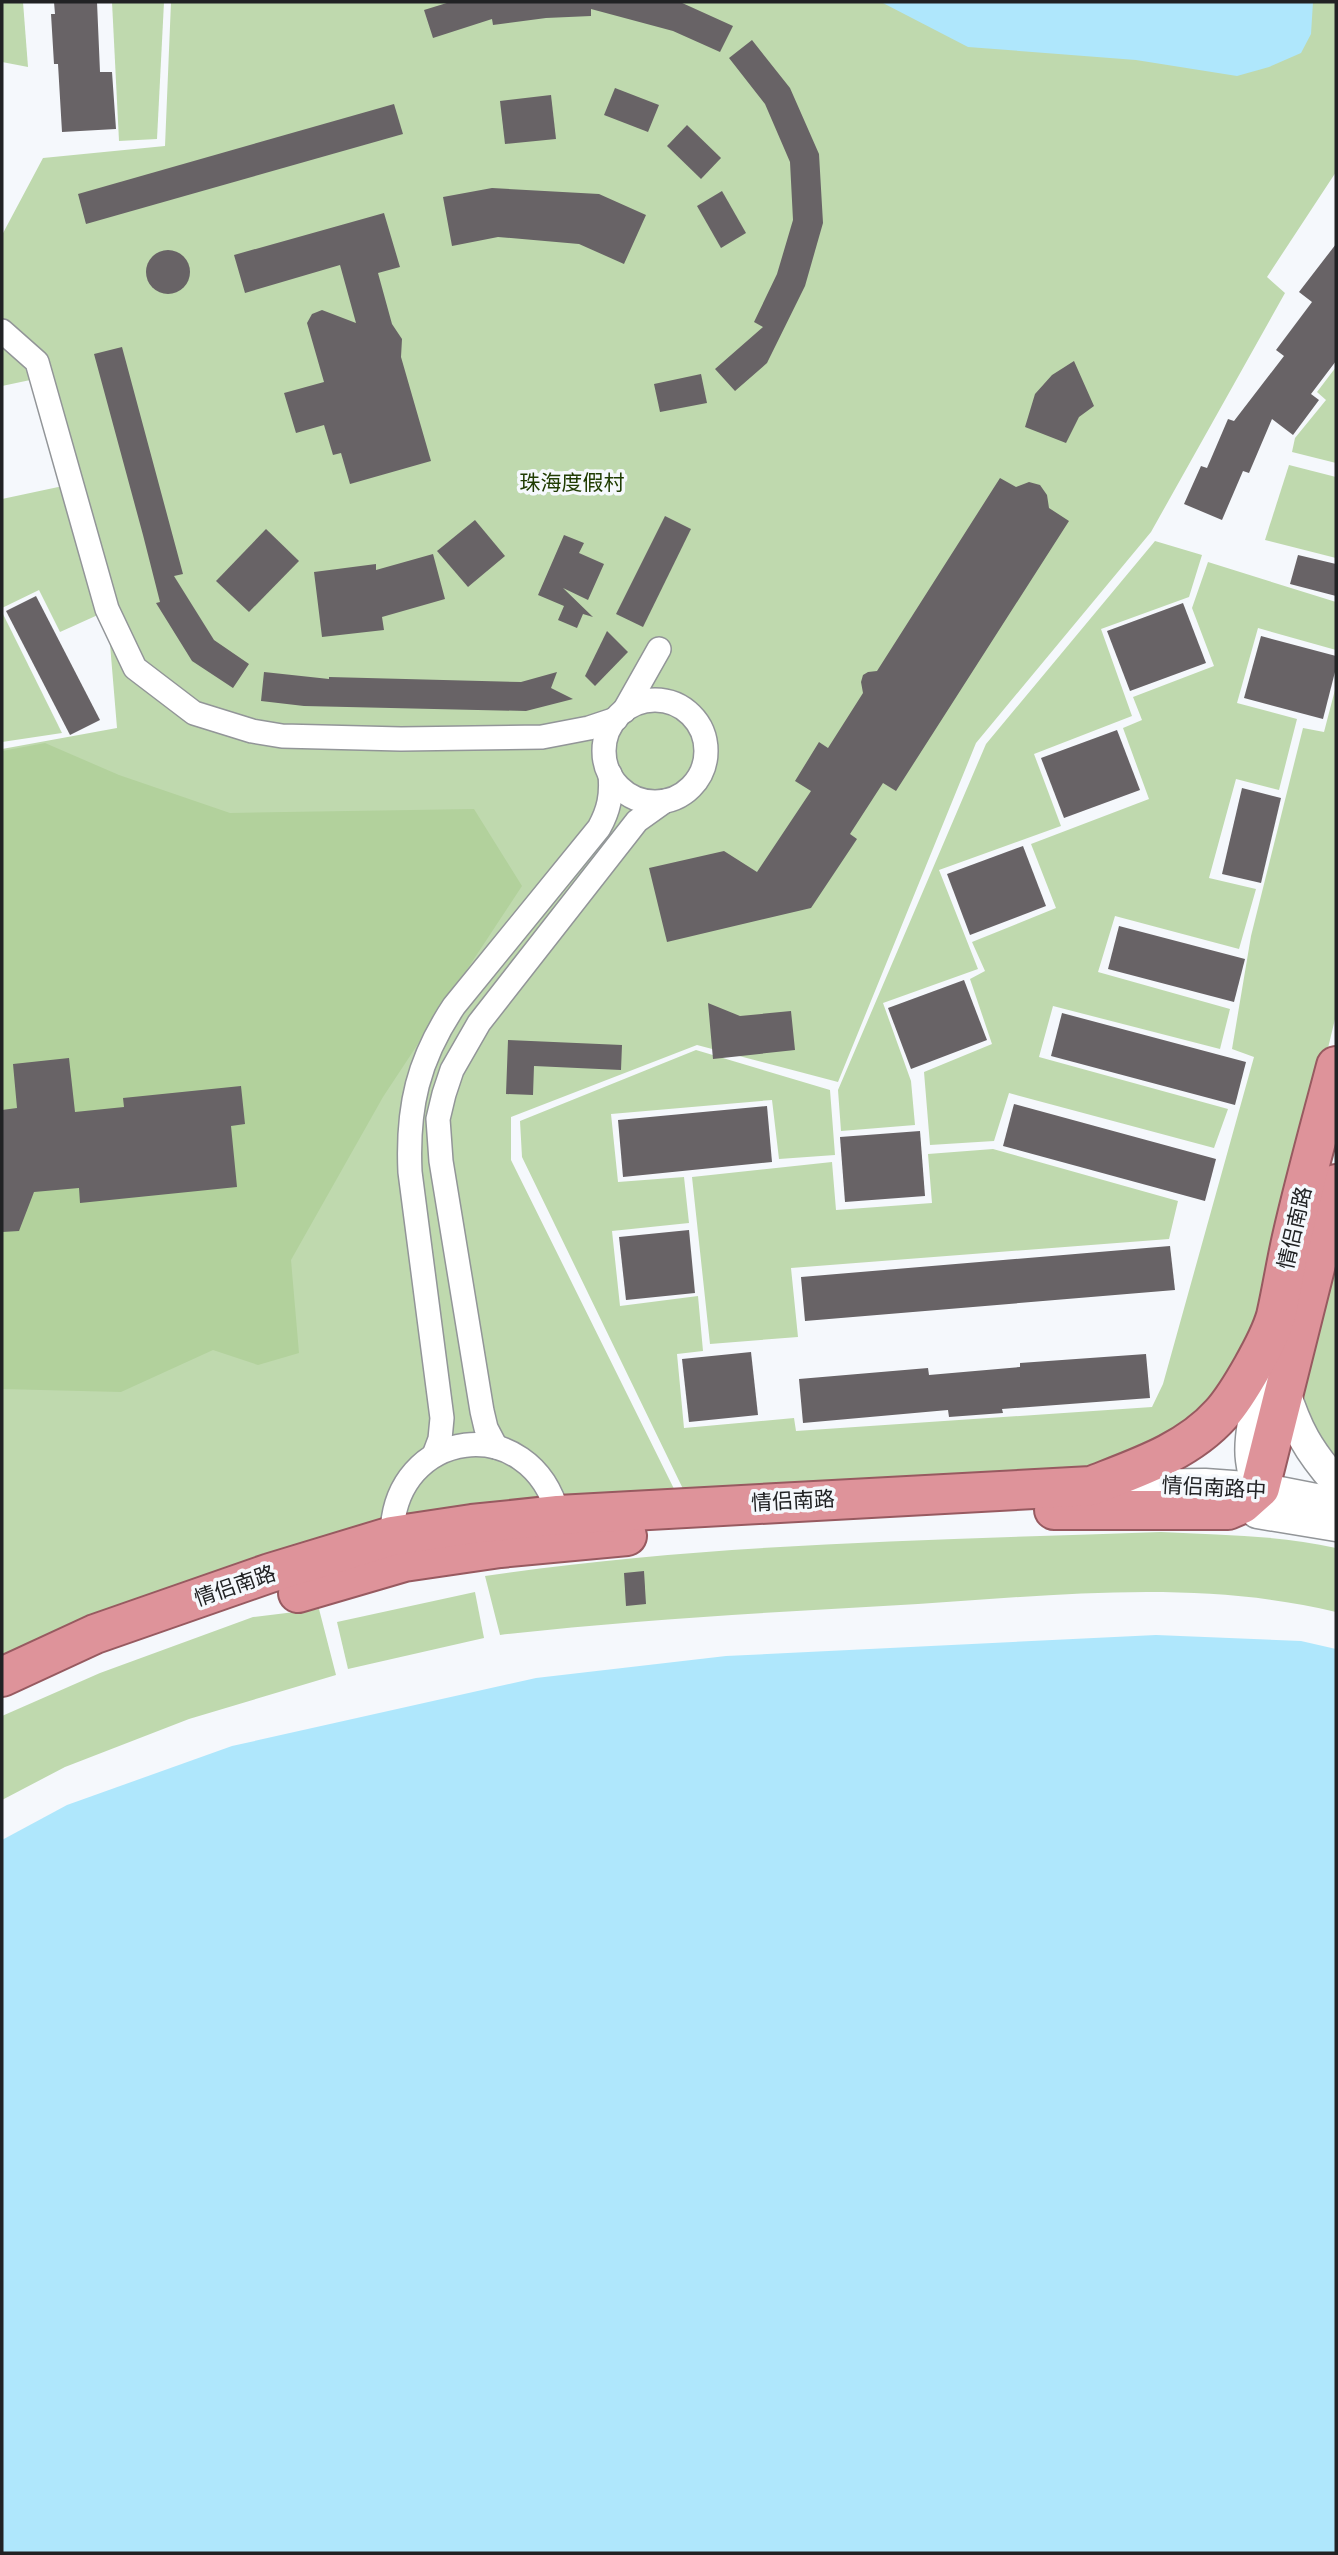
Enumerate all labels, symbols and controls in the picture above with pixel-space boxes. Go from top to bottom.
park label: 珠海度假村 [520,470,625,494]
street label: 情侣南路 [1273,1184,1315,1271]
street label: 情侣南路中 [1161,1472,1267,1502]
street label: 情侣南路 [750,1486,836,1514]
street label: 情侣南路 [191,1560,278,1610]

